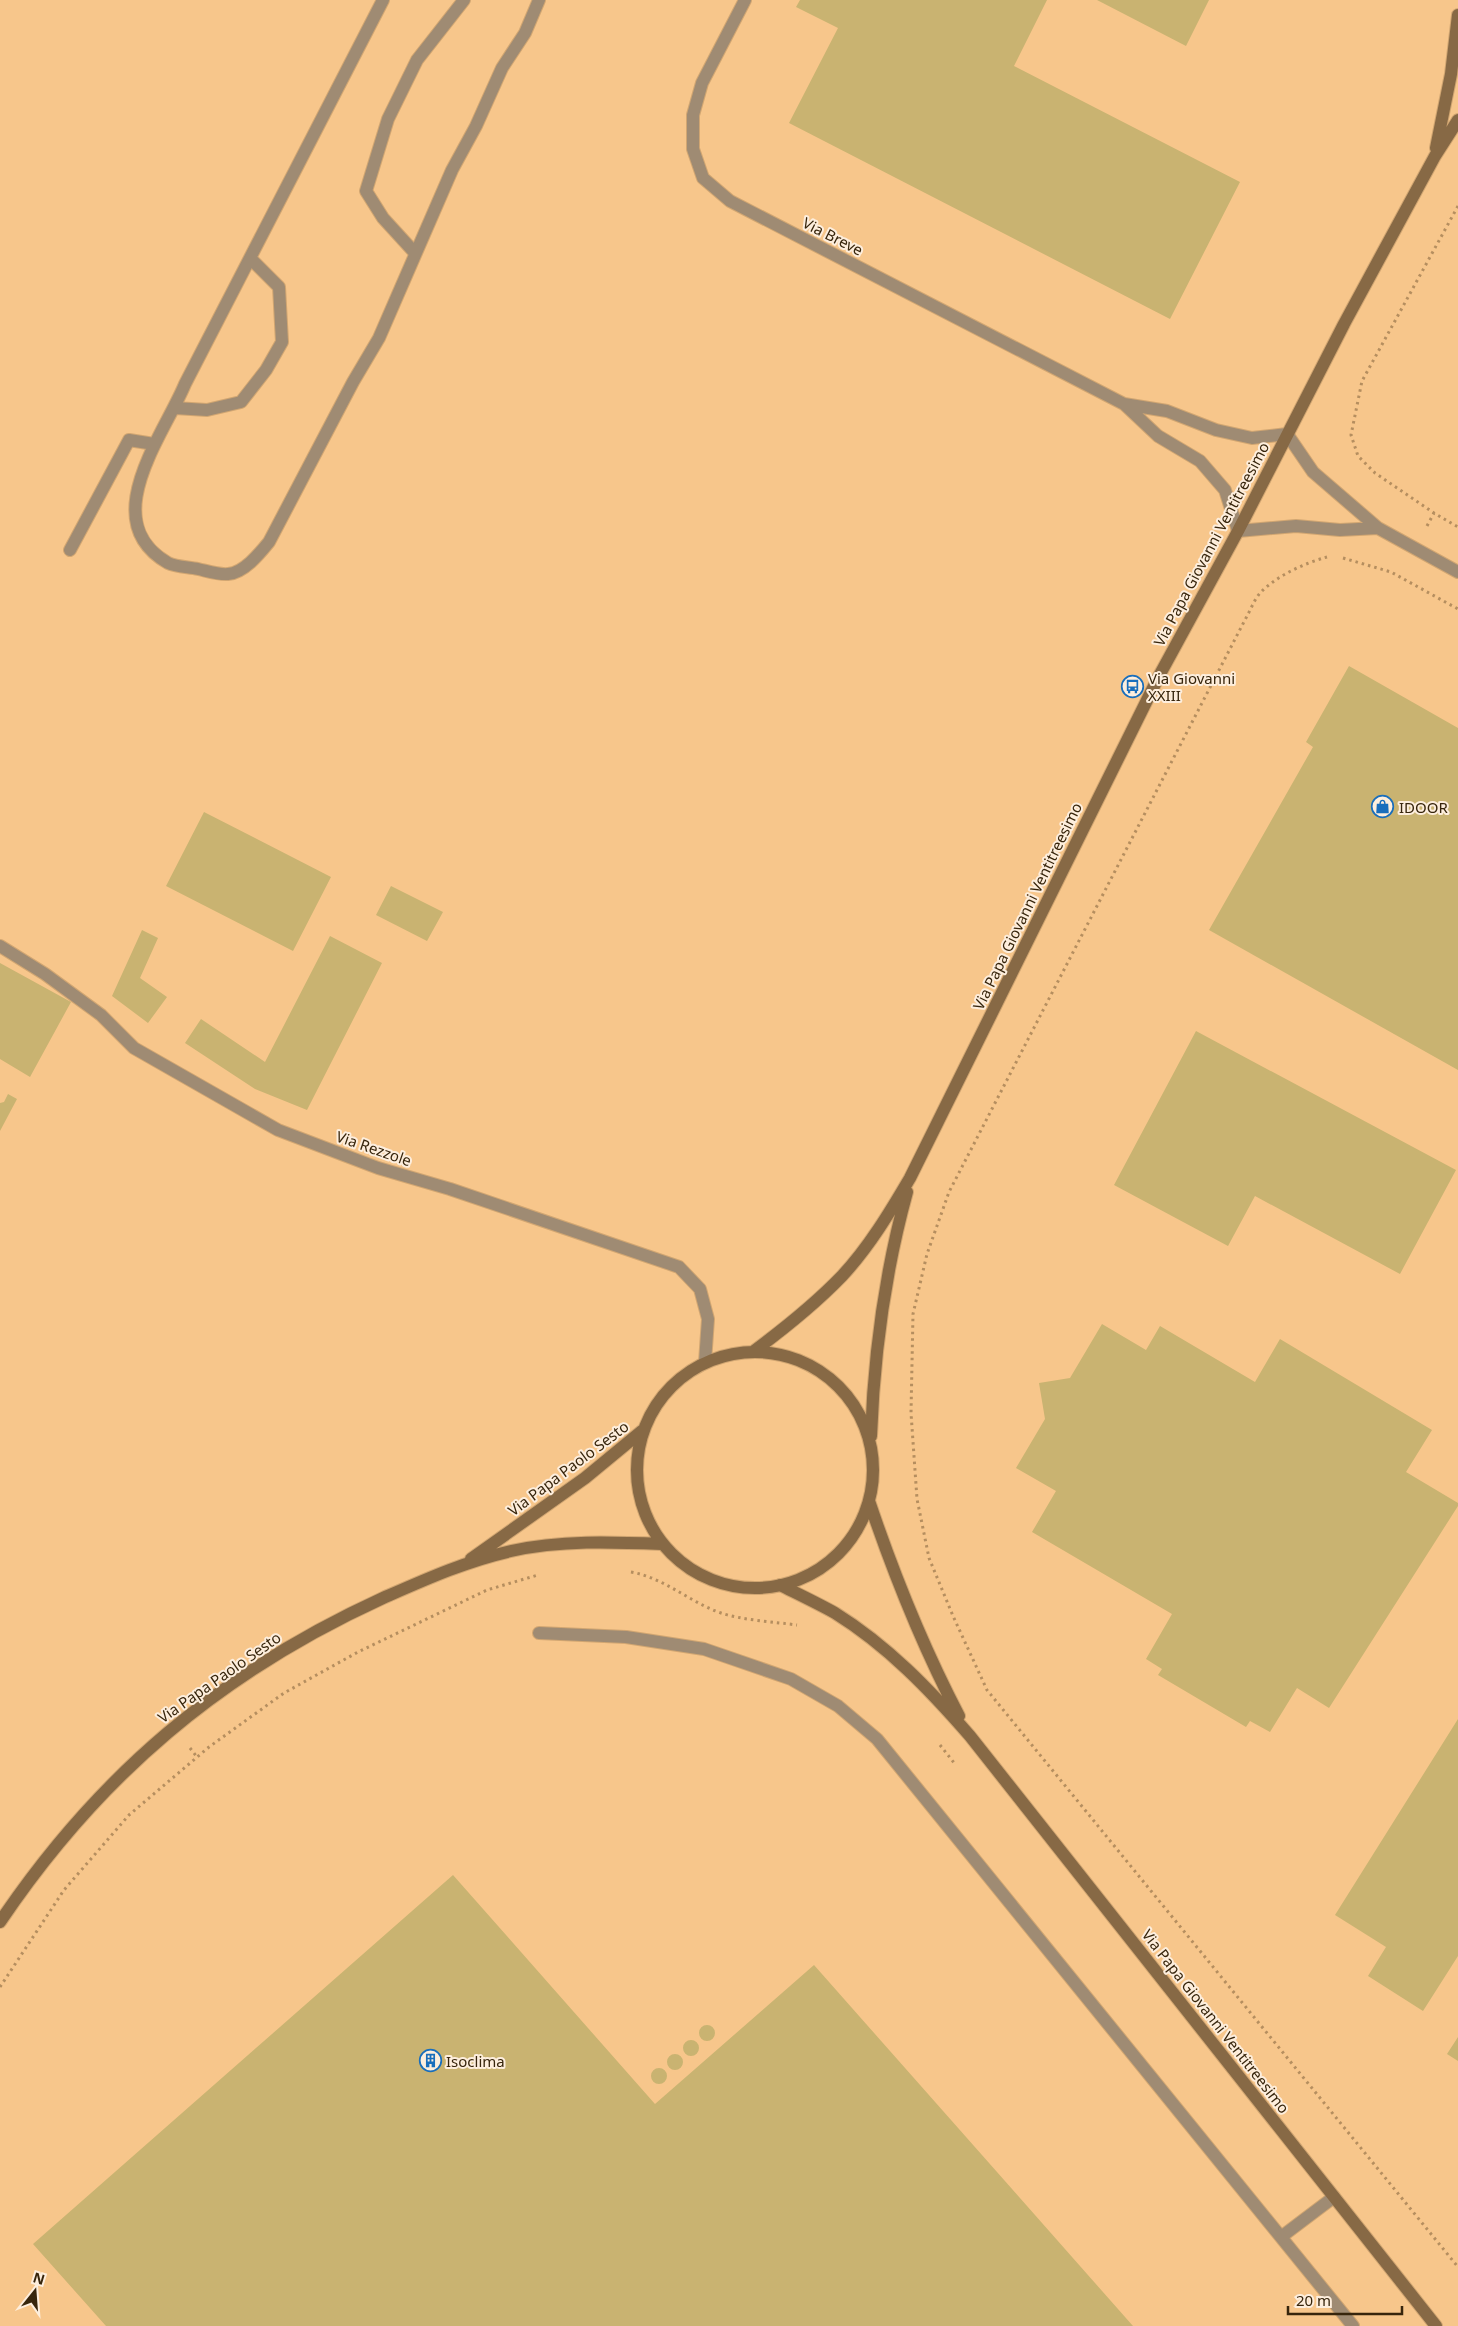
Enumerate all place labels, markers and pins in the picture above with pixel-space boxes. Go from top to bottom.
place label: Via Giovanni XXIII [1148,668,1235,705]
bus stop icon: Via Giovanni XXIII [1120,675,1144,699]
shop icon: IDOOR [1371,795,1395,819]
place label: IDOOR [1399,797,1448,817]
building icon: Isoclima [418,2049,442,2073]
place label: Isoclima [446,2051,505,2071]

